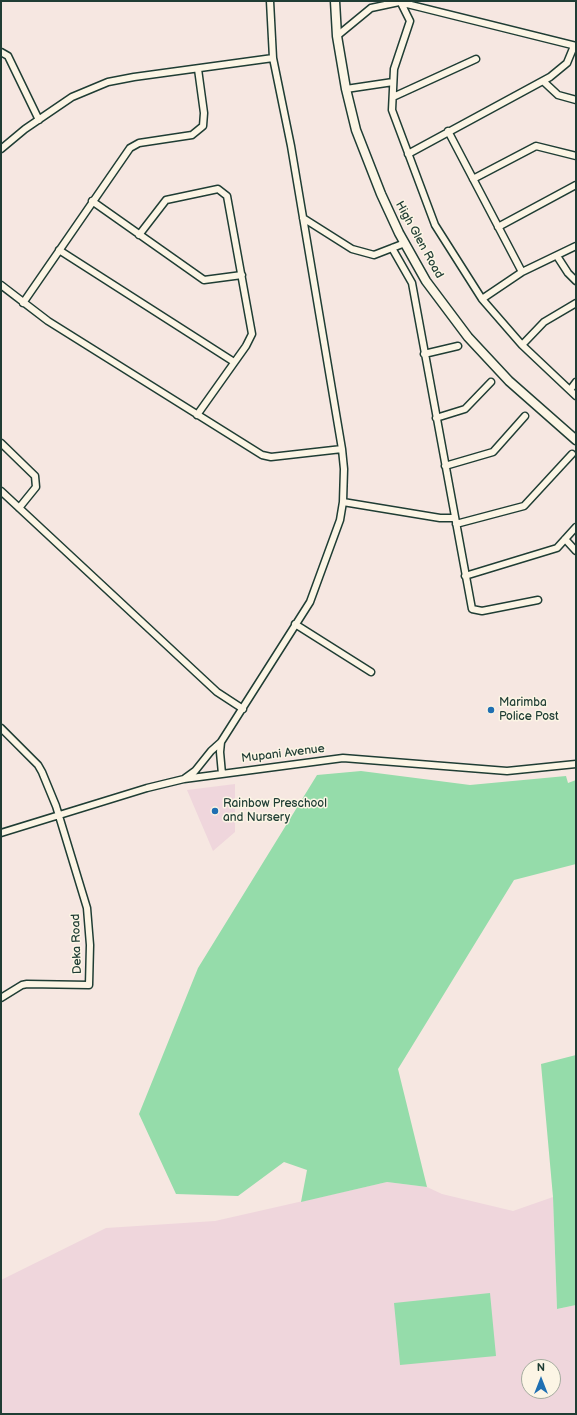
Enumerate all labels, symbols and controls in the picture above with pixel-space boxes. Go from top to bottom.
street label: High Glen Road [392,199,446,281]
place label: Marimba Police Post [499,696,559,724]
marker: Marimba Police Post [486,705,496,715]
street label: Mupani Avenue [240,742,326,766]
place label: Rainbow Preschool and Nursery [223,797,327,825]
marker: Rainbow Preschool and Nursery [210,806,220,816]
street label: Deka Road [69,914,85,974]
north arrow [521,1359,561,1399]
text: N [537,1361,545,1374]

